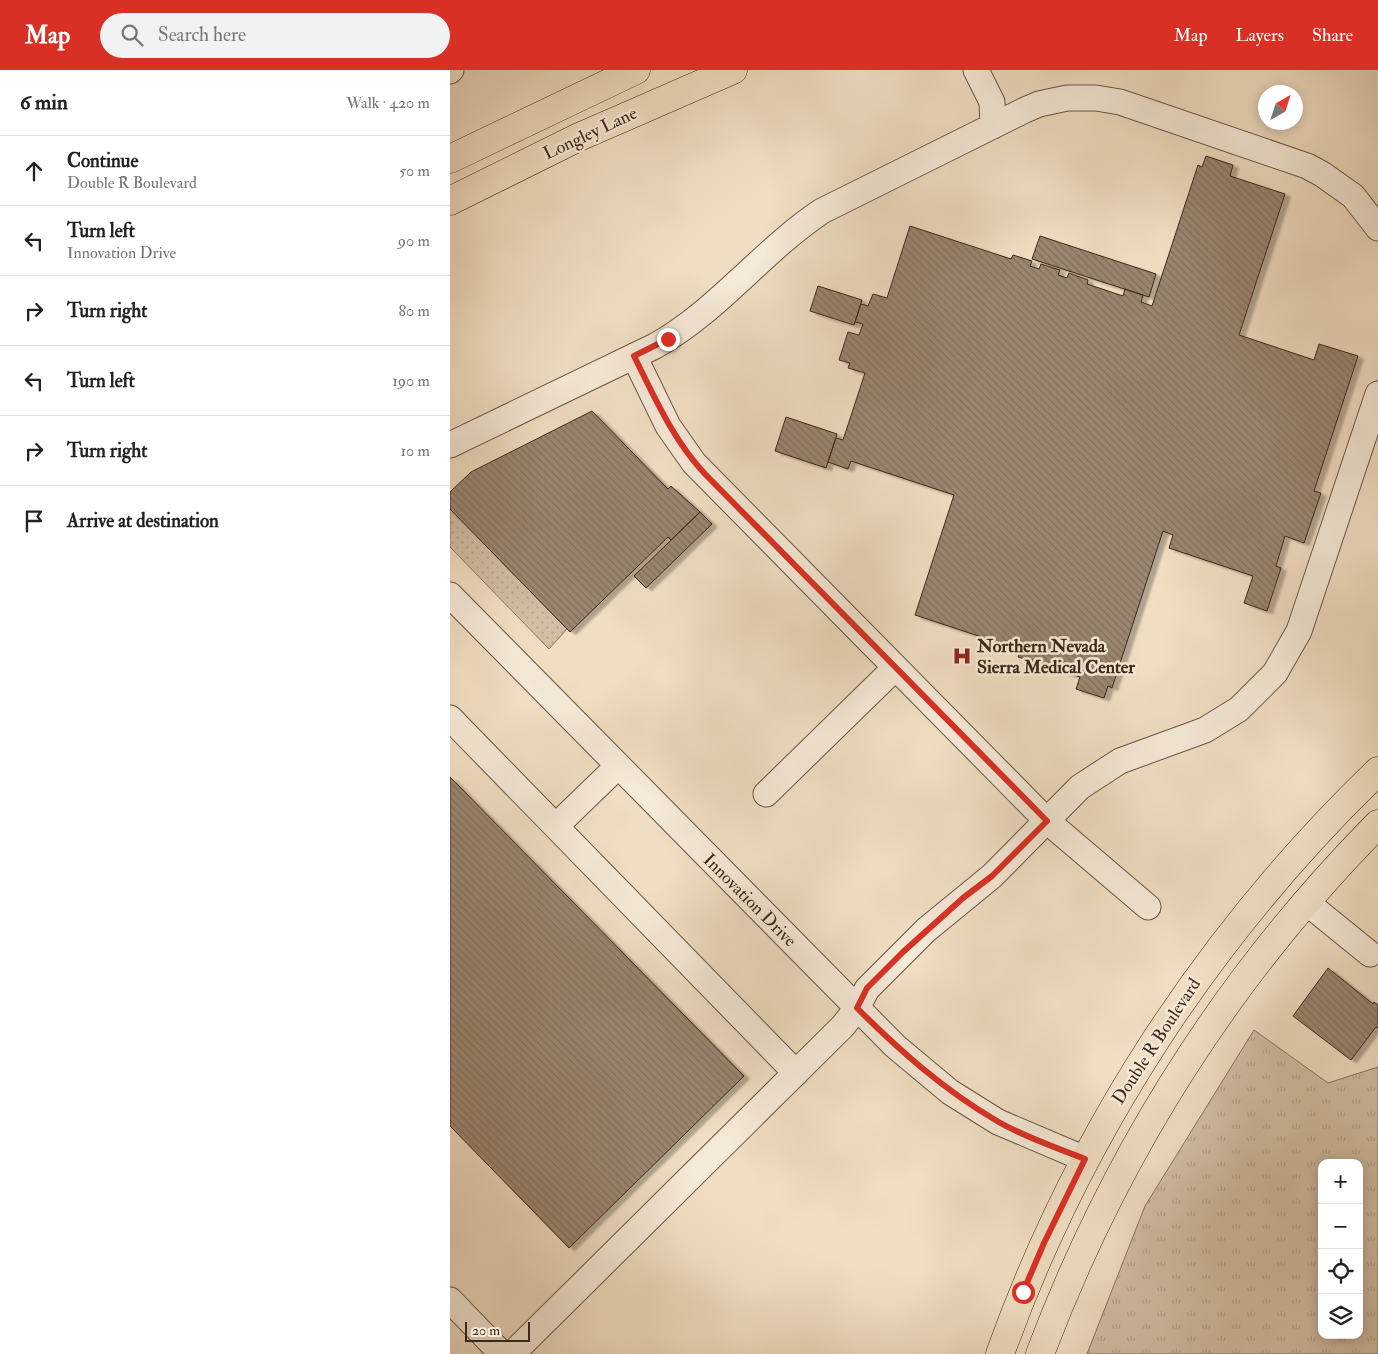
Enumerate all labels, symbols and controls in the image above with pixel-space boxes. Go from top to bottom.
search box [100,13,450,58]
text: Map [25,20,70,51]
icon: search [118,21,146,49]
text: Search here [158,23,246,47]
text: Map [1174,24,1208,47]
text: Layers [1236,24,1284,47]
text: Share [1312,24,1353,47]
north arrow [1258,85,1303,130]
text: 6 min [20,89,68,116]
text: Walk · 420 m [346,93,430,113]
street label: Longley Lane [540,101,641,165]
text: Continue [67,149,138,173]
icon: ahead [20,157,48,185]
text: 50 m [399,161,430,181]
text: Double R Boulevard [67,173,197,193]
text: Turn left [67,219,135,243]
icon: left [20,227,48,255]
text: 90 m [398,231,430,251]
text: Innovation Drive [67,243,176,263]
icon: right [20,297,48,325]
text: Turn right [67,299,147,323]
text: 80 m [399,301,430,321]
route end [657,328,680,351]
icon: left [20,367,48,395]
text: Turn left [67,369,135,393]
text: 190 m [392,371,430,391]
icon: right [20,437,48,465]
text: Turn right [67,439,147,463]
text: 10 m [400,441,430,461]
icon: arrive [20,507,48,535]
text: Arrive at destination [67,509,219,533]
place label: Northern Nevada Sierra Medical Center [976,635,1135,679]
hospital icon: Northern Nevada Sierra Medical Center [951,645,973,667]
street label: Innovation Drive [698,849,802,952]
street label: Double R Boulevard [1107,974,1206,1109]
map controls [1318,1159,1363,1339]
button: + [1318,1159,1363,1204]
button: − [1318,1204,1363,1249]
button: locate [1318,1249,1363,1294]
route start [1012,1281,1035,1304]
button: layers [1318,1294,1363,1339]
scale bar [465,1319,530,1342]
text: 20 m [472,1322,500,1339]

